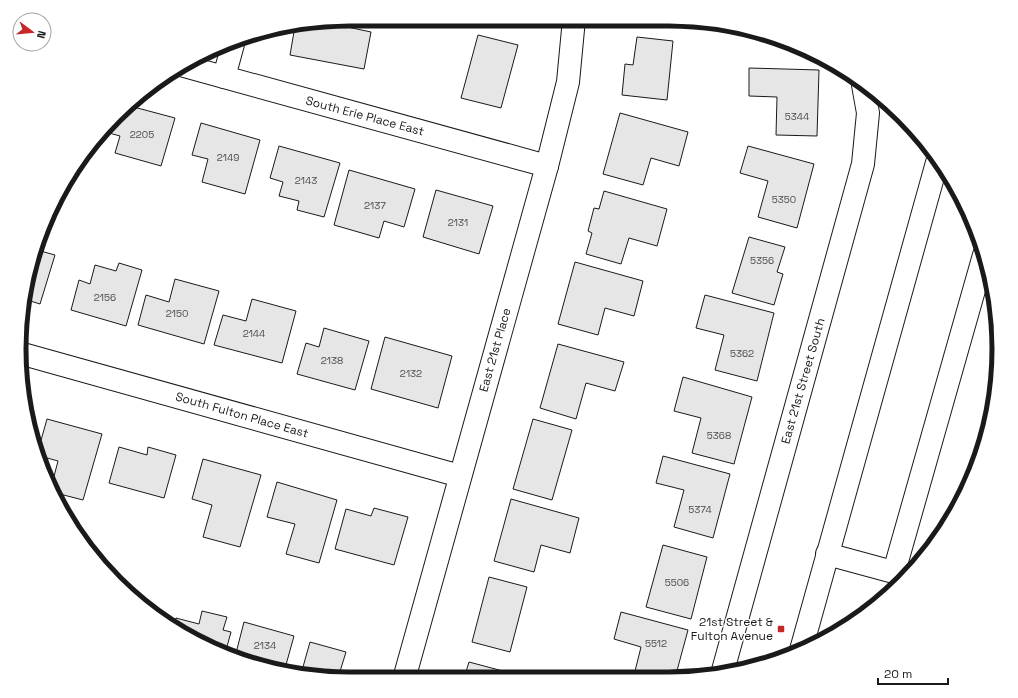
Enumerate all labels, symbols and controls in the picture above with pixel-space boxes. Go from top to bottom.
north arrow [12,12,52,52]
text: N [34,29,49,40]
street label: South Erie Place East [304,92,426,140]
house number: 5344 [785,110,809,123]
house number: 2205 [130,128,154,141]
house number: 2149 [217,151,239,164]
house number: 2143 [295,174,317,187]
house number: 5350 [772,193,796,206]
house number: 2137 [364,199,386,212]
house number: 2131 [448,216,468,229]
house number: 5356 [750,254,774,267]
house number: 2156 [94,291,116,304]
street label: East 21st Place [475,306,515,394]
house number: 2150 [166,307,188,320]
street label: East 21st Street South [777,316,829,446]
house number: 2144 [243,327,265,340]
house number: 5362 [730,347,754,360]
house number: 2138 [321,354,343,367]
house number: 2132 [400,367,422,380]
street label: South Fulton Place East [174,388,310,442]
house number: 5368 [707,429,731,442]
house number: 5374 [688,503,712,516]
house number: 5506 [665,576,689,589]
place label: 21st Street & Fulton Avenue [691,614,773,644]
marker: 21st Street & Fulton Avenue [776,624,786,634]
house number: 5512 [645,637,667,650]
house number: 2134 [254,639,276,652]
scale bar [878,660,948,686]
text: 20 m [884,666,912,682]

